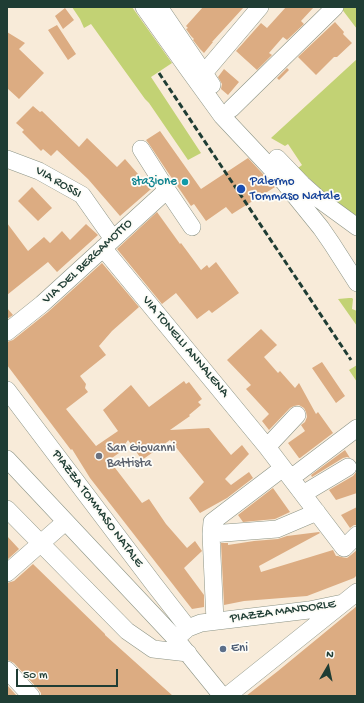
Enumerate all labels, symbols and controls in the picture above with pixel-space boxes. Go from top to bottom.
street label: VIA ROSSI [32,164,84,202]
place label: stazione [132,174,177,190]
place label: Palermo Tommaso Natale [250,174,340,205]
marker: stazione [180,177,190,187]
marker: Palermo Tommaso Natale [235,183,247,195]
street label: VIA DEL BERGAMOTTO [40,216,136,308]
street label: VIA TONELLI ANNALENA [138,293,232,401]
place label: San Giovanni Battista [107,441,175,472]
street label: PIAZZA TOMMASO NATALE [48,447,146,571]
marker: San Giovanni Battista [94,451,104,461]
street label: PIAZZA MANDORLE [229,597,337,627]
place label: Eni [231,641,248,657]
marker: Eni [218,644,228,654]
north arrow [308,647,348,687]
text: N [325,649,334,662]
scale bar [18,661,120,687]
text: 50 m [23,669,48,683]

